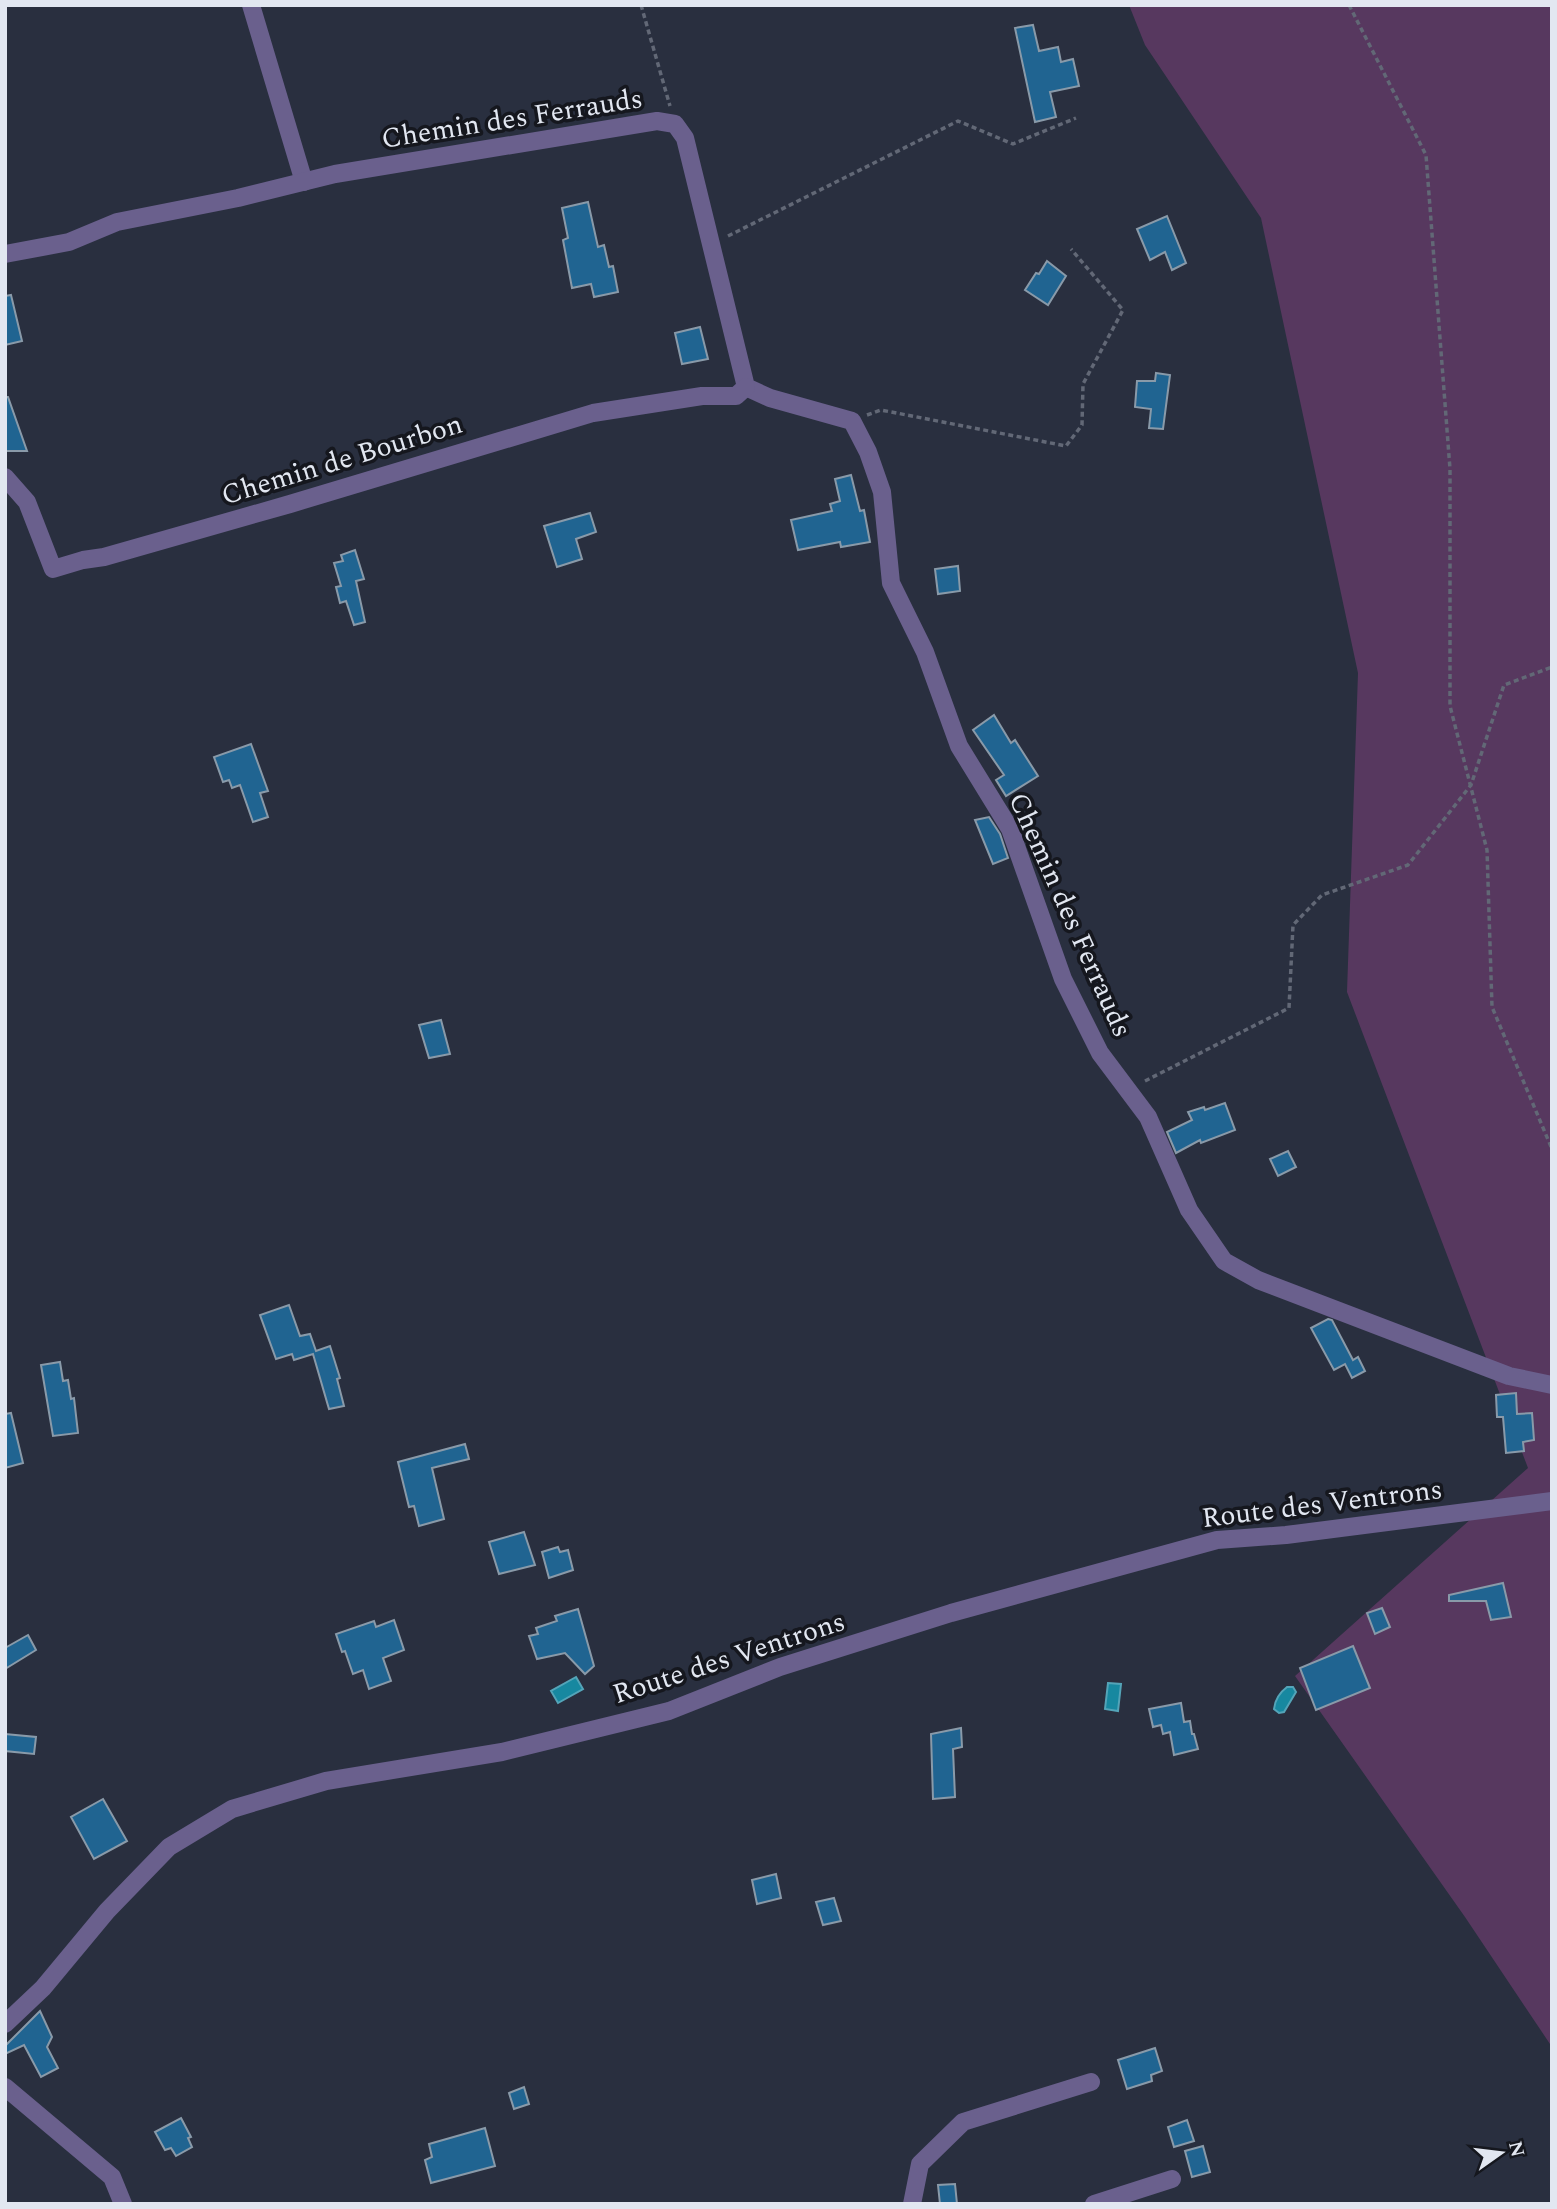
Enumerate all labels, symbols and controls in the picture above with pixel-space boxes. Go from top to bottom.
street label: Chemin des Ferrauds [378,77,646,161]
street label: Chemin de Bourbon [216,403,468,517]
street label: Chemin des Ferrauds [997,786,1143,1044]
street label: Route des Ventrons [1199,1468,1445,1540]
street label: Route des Ventrons [607,1600,851,1716]
north arrow [1466,2118,1536,2188]
text: N [1500,2138,1532,2160]

